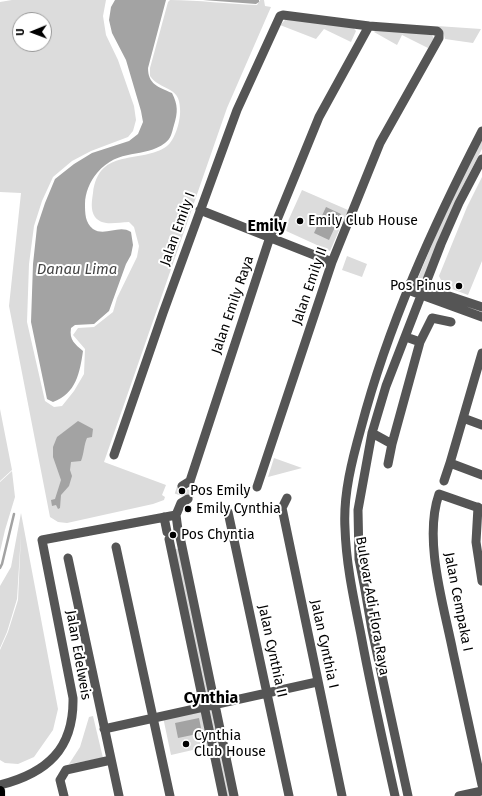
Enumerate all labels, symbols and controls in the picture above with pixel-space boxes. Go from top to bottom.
north arrow [12,12,52,52]
text: U [14,29,27,36]
street label: Jalan Emily I [157,190,199,268]
place label: Emily Club House [308,213,418,229]
marker: Emily Club House [295,216,305,226]
district label: Emily [247,217,287,237]
street label: Jalan Emily II [289,245,331,327]
street label: Jalan Emily Raya [208,253,258,357]
water label: Danau Lima [37,261,117,279]
place label: Pos Pinus [390,278,451,294]
marker: Pos Pinus [454,281,464,291]
place label: Pos Emily [190,483,250,499]
marker: Pos Emily [177,486,187,496]
place label: Emily Cynthia [196,501,281,517]
marker: Emily Cynthia [183,504,193,514]
place label: Pos Chyntia [181,527,255,543]
marker: Pos Chyntia [168,530,178,540]
street label: Bulevar Adi Flora Raya [351,535,393,677]
street label: Jalan Cempaka I [440,551,476,653]
street label: Jalan Cynthia I [306,598,342,690]
street label: Jalan Cynthia II [254,603,290,699]
street label: Jalan Edelweis [62,609,94,701]
district label: Cynthia [184,689,238,709]
place label: Cynthia Club House [194,728,266,760]
marker: Cynthia Club House [181,739,191,749]

